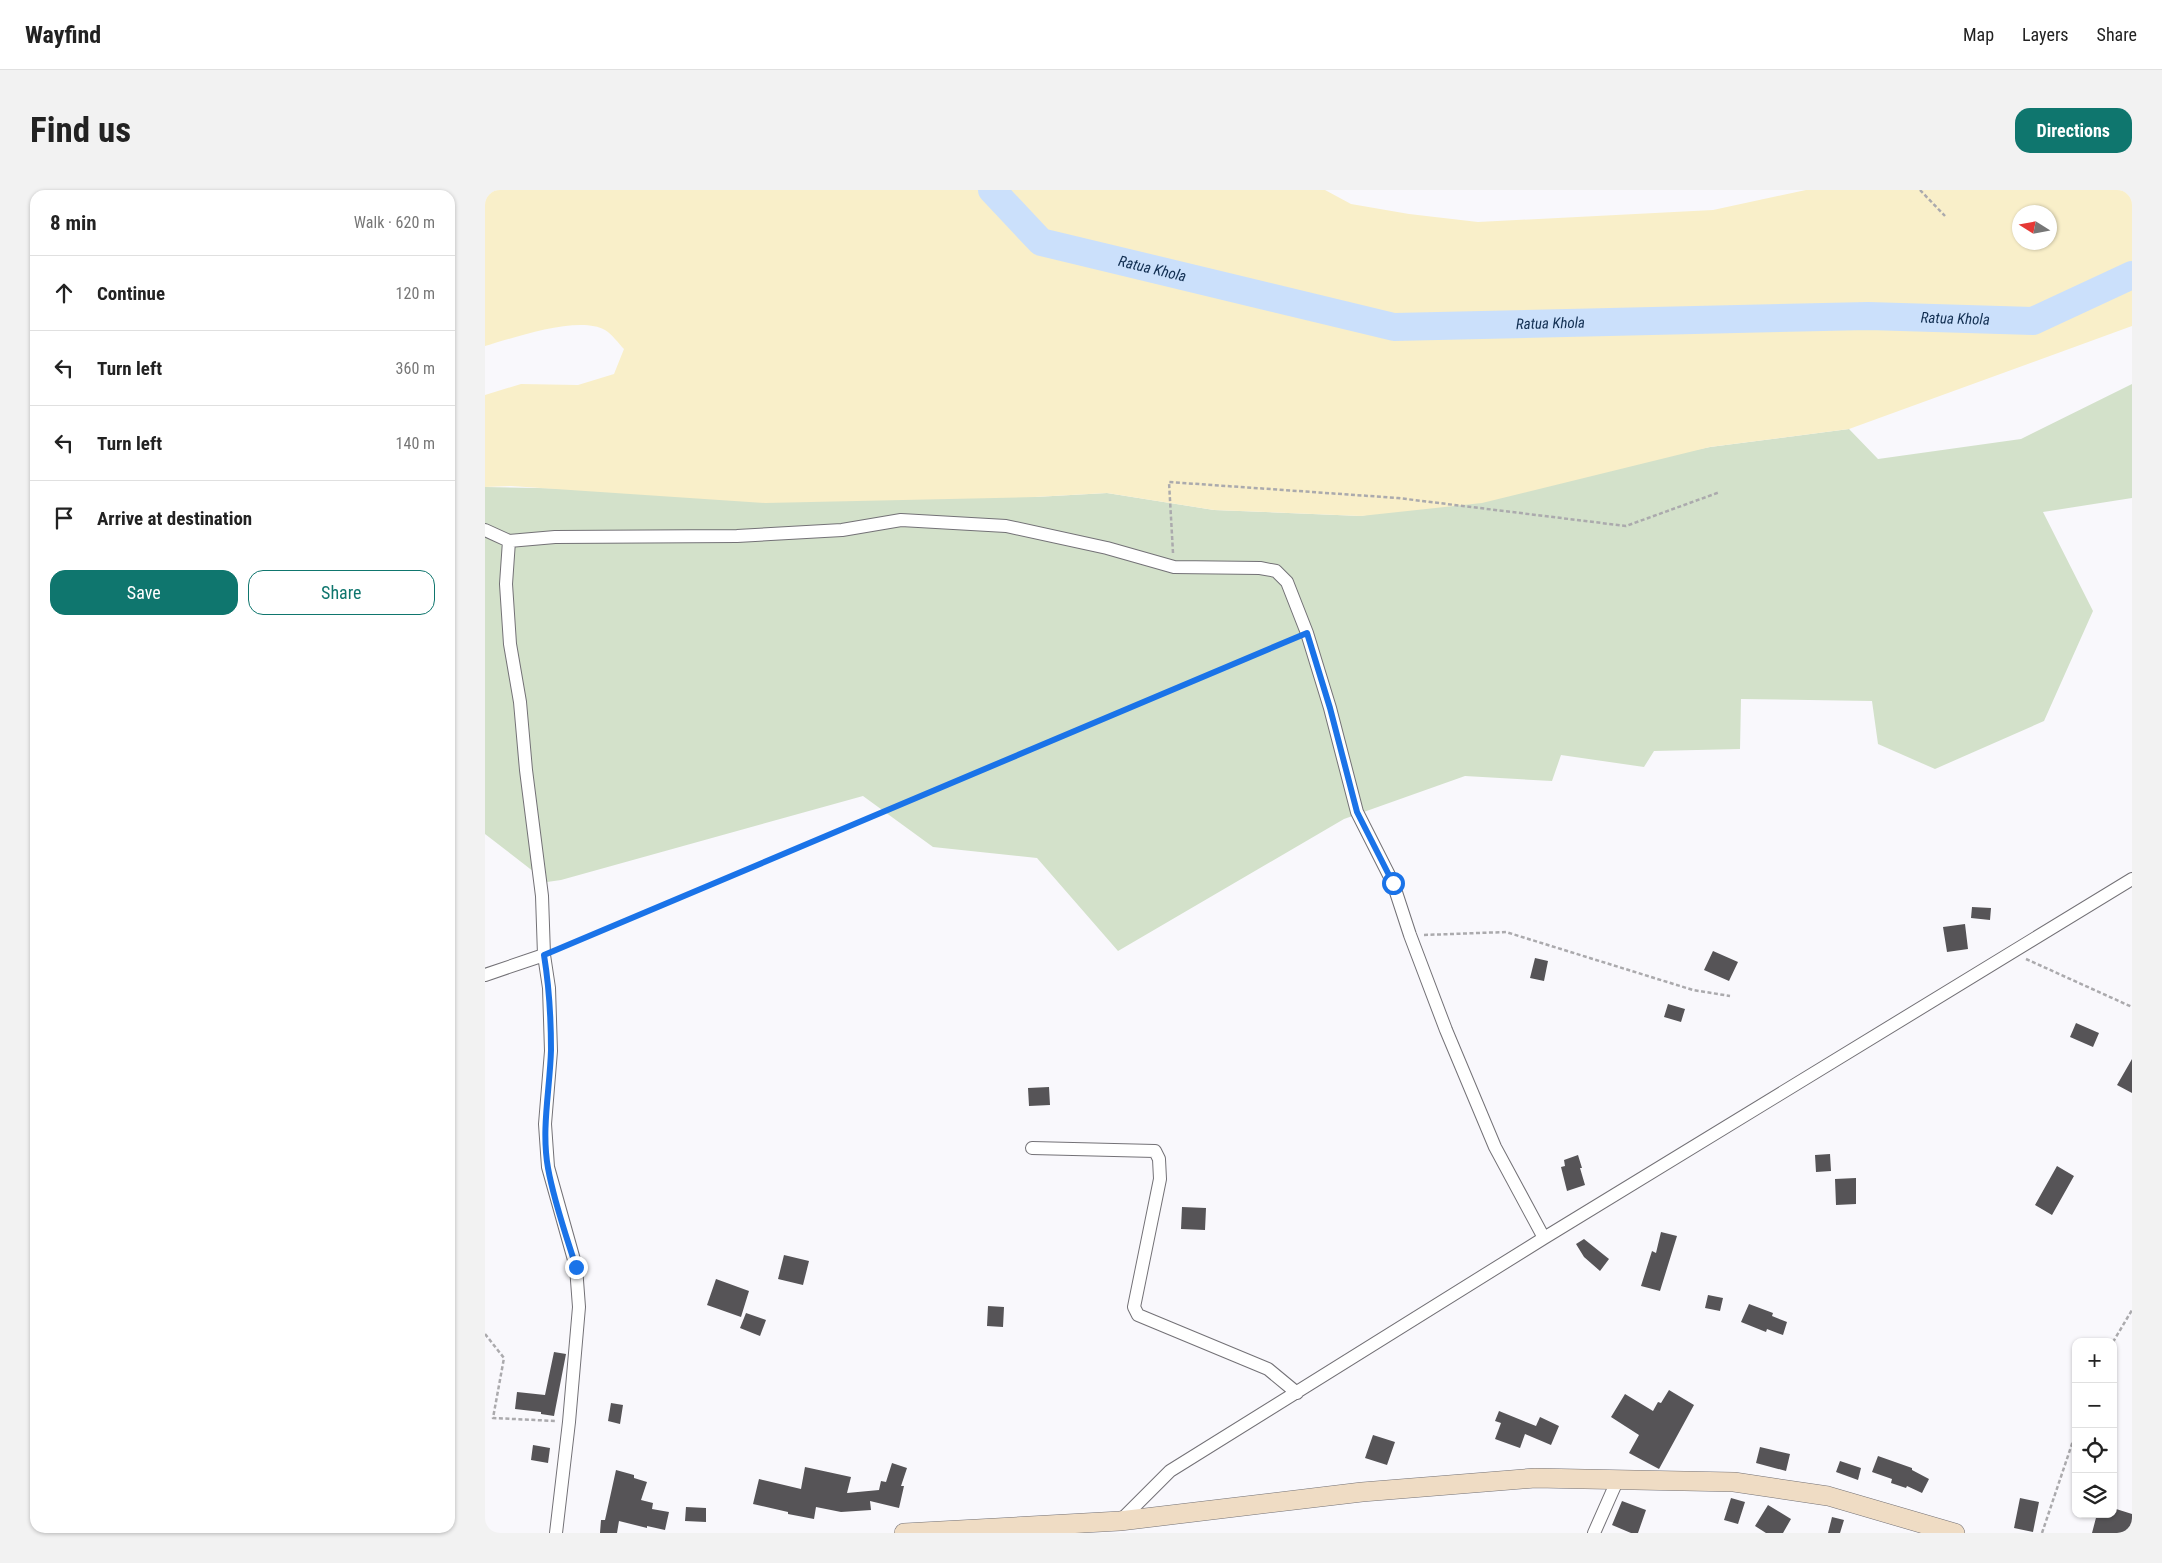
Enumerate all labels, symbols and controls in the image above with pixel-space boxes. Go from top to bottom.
text: Wayfind [25,21,101,49]
text: Map [1963,24,1994,45]
text: Layers [2022,24,2069,45]
text: Share [2097,24,2137,45]
button: Directions [2015,108,2132,153]
text: Find us [30,110,131,151]
north arrow [2012,205,2057,250]
text: 8 min [50,211,97,235]
text: Walk · 620 m [354,213,435,232]
water label: Ratua Khola [1117,252,1188,286]
icon: ahead [50,279,78,307]
text: Continue [97,282,165,305]
text: 120 m [396,284,435,303]
water label: Ratua Khola [1920,309,1990,329]
water label: Ratua Khola [1516,314,1585,333]
icon: left [50,354,78,382]
text: Turn left [97,357,162,380]
text: 360 m [396,359,435,378]
icon: left [50,429,78,457]
text: Turn left [97,432,162,455]
text: 140 m [396,434,435,453]
icon: arrive [50,504,78,532]
text: Arrive at destination [97,507,252,530]
button: Save [50,570,238,615]
button: Share [248,570,435,615]
route start [1382,872,1405,895]
route end [565,1256,588,1279]
map controls [2072,1338,2117,1518]
button: + [2072,1338,2117,1383]
button: − [2072,1383,2117,1428]
button: locate [2072,1428,2117,1473]
button: layers [2072,1473,2117,1518]

